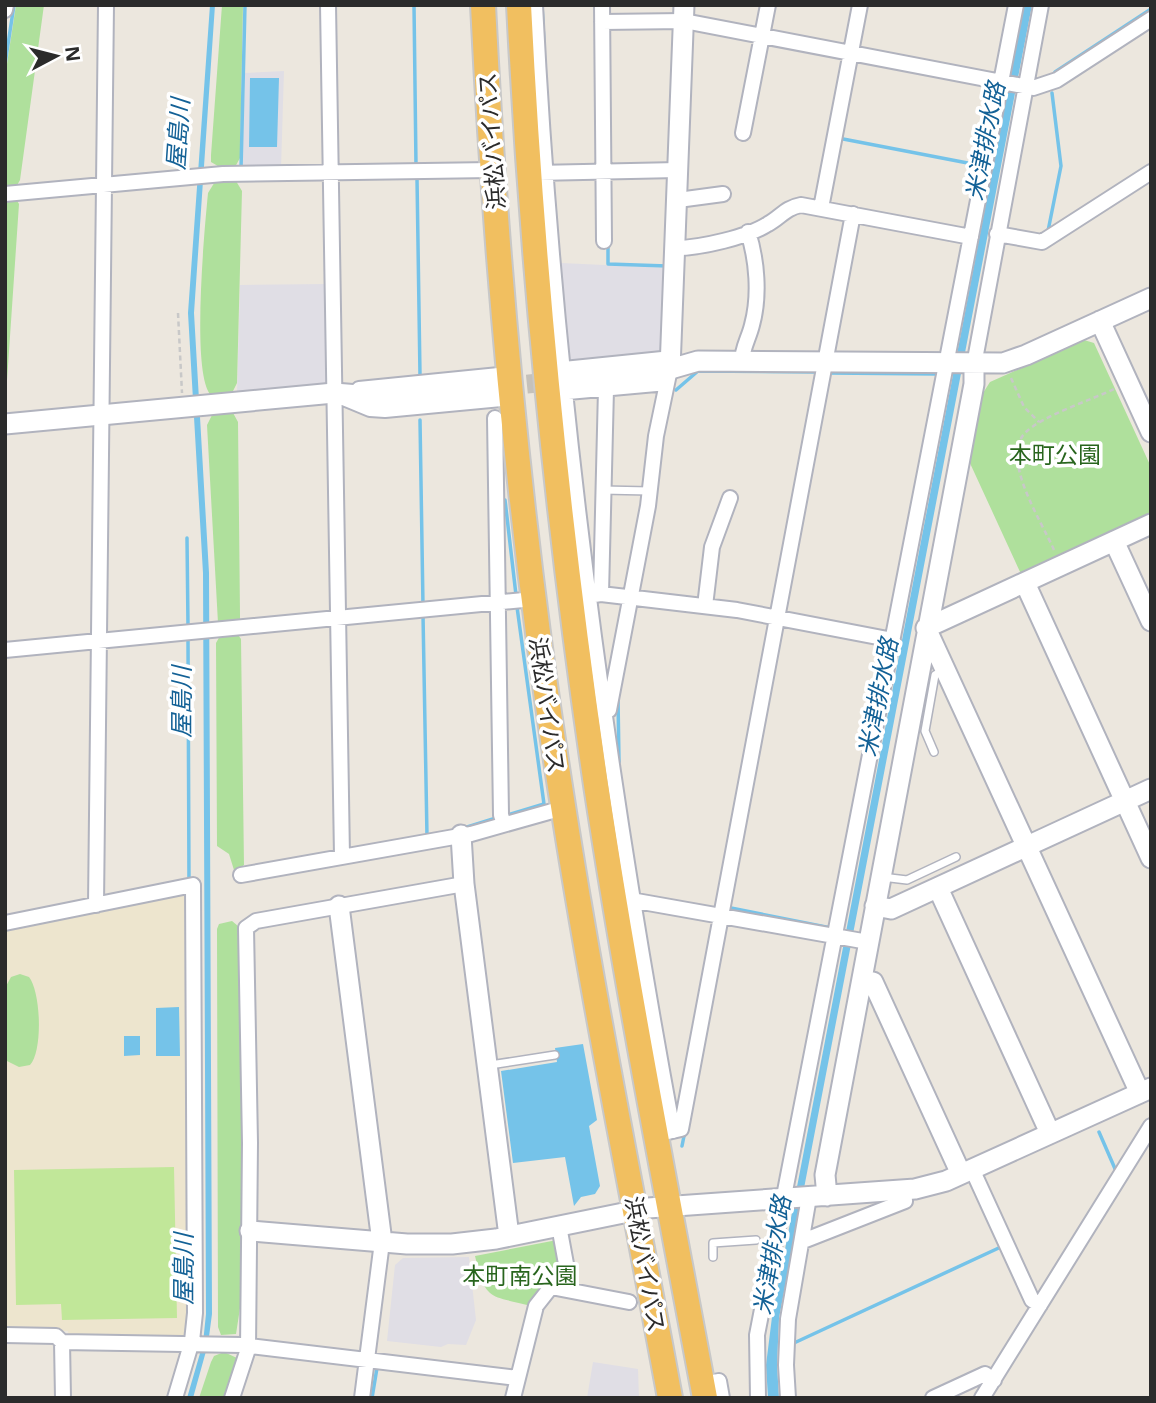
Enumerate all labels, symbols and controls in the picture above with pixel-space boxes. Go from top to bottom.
north arrow [21,21,91,91]
text: N [59,45,87,63]
street label: 浜松バイパス [470,71,512,211]
water label: 米津排水路 [956,77,1012,203]
water label: 屋島川 [158,94,196,171]
park label: 本町公園 [1009,438,1101,470]
water label: 米津排水路 [849,633,905,759]
street label: 浜松バイパス [523,635,573,775]
water label: 屋島川 [164,663,197,738]
water label: 米津排水路 [744,1191,798,1317]
street label: 浜松バイパス [618,1193,674,1335]
water label: 屋島川 [166,1230,199,1305]
park label: 本町南公園 [463,1259,578,1291]

